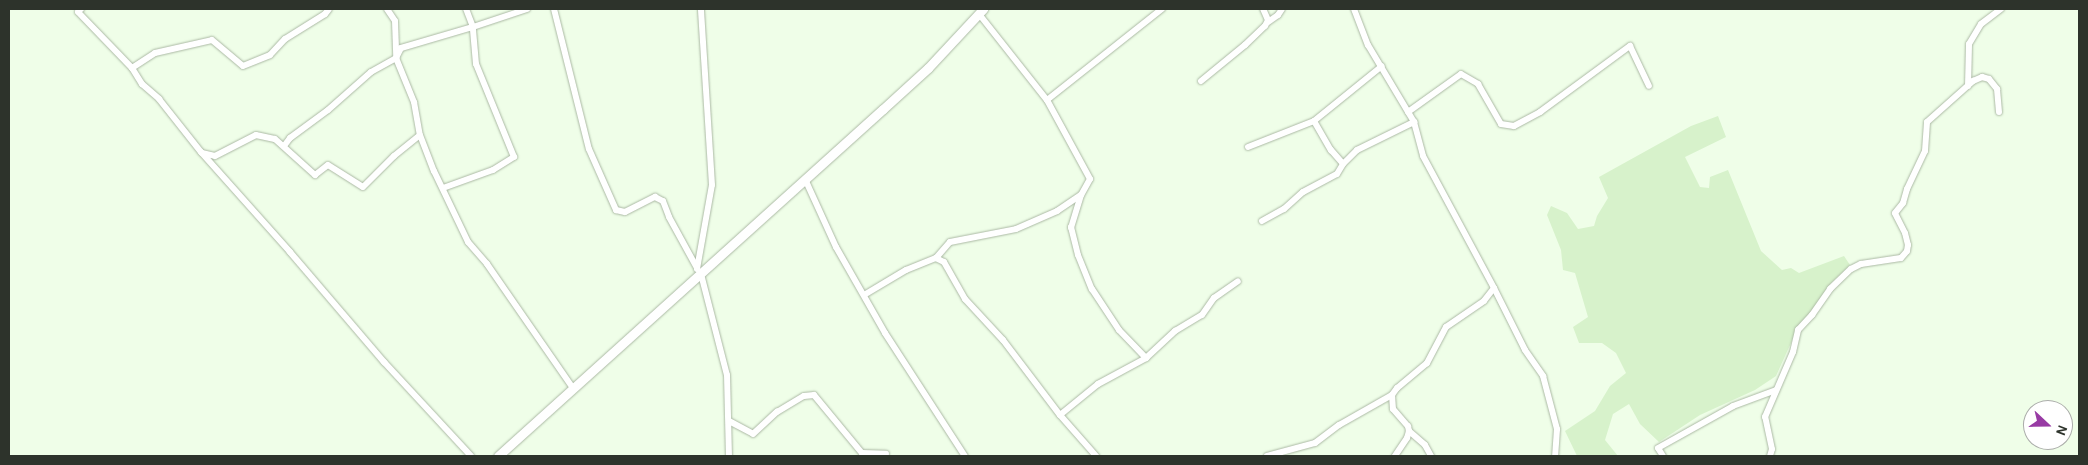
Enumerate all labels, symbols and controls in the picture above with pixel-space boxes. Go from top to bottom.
north arrow [2023,400,2073,450]
text: N [2052,422,2071,438]

